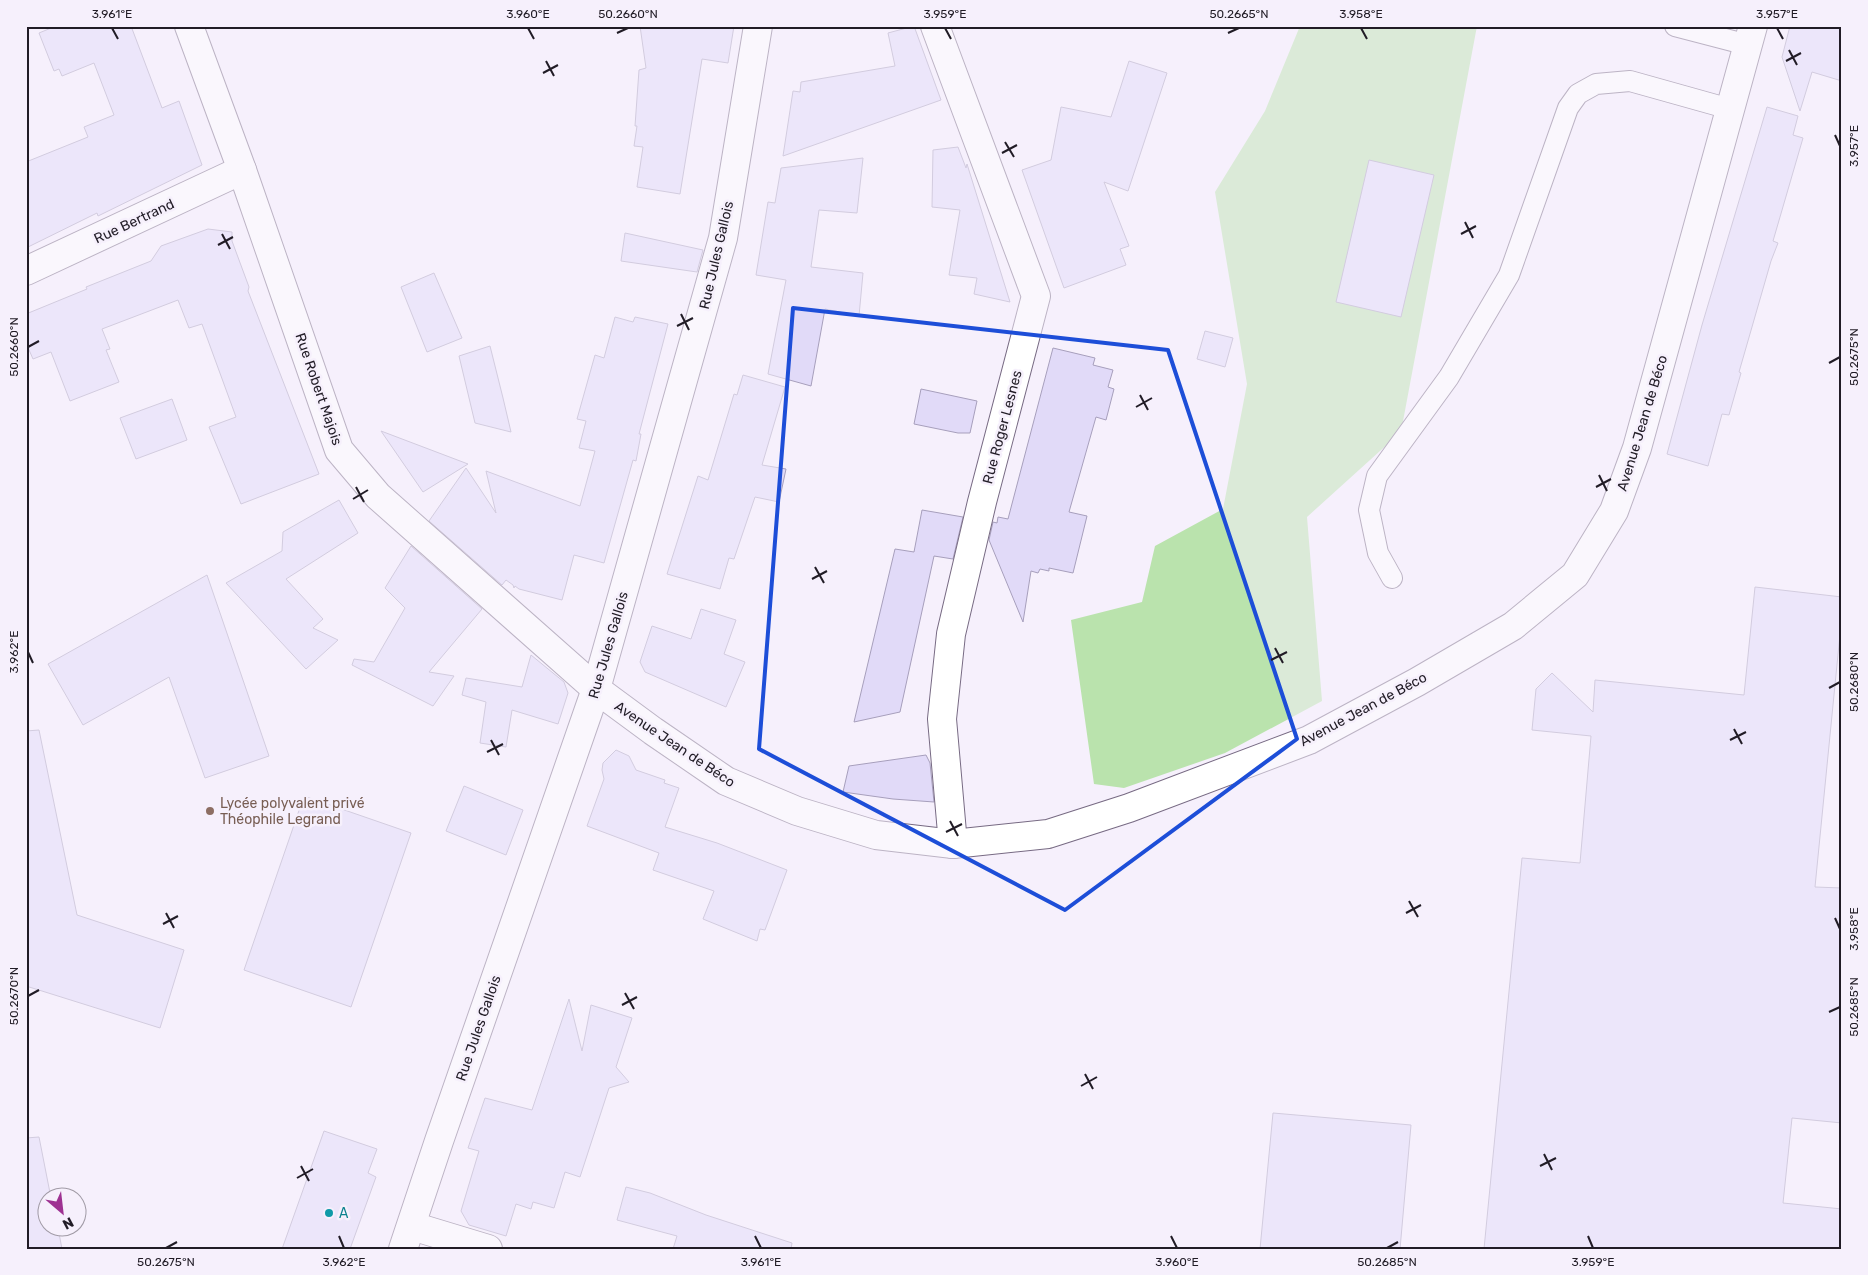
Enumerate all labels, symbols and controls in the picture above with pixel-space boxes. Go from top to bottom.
text: 3.961°E [92,7,132,21]
text: 3.960°E [506,7,550,21]
text: 50.2660°N [598,7,658,21]
text: 3.959°E [924,7,967,21]
text: 50.2665°N [1209,7,1269,21]
text: 3.958°E [1339,7,1383,21]
text: 3.957°E [1756,7,1798,21]
text: 3.957°E [1847,125,1861,167]
street label: Rue Bertrand [91,195,177,247]
street label: Rue Jules Gallois [696,199,737,311]
text: 50.2660°N [7,317,21,377]
text: 50.2675°N [1847,328,1861,386]
street label: Rue Robert Majois [291,331,346,447]
street label: Avenue Jean de Béco [1614,353,1671,493]
street label: Rue Roger Lesnes [979,369,1026,486]
street label: Rue Jules Gallois [585,590,632,701]
text: 3.962°E [7,631,21,673]
text: 50.2680°N [1847,652,1861,712]
street label: Avenue Jean de Béco [1297,669,1430,750]
street label: Avenue Jean de Béco [611,698,738,791]
place label: Lycée polyvalent privé Théophile Legrand [220,795,365,828]
marker: Lycée polyvalent privé Théophile Legrand [204,805,216,817]
text: 3.958°E [1847,907,1861,951]
text: 50.2670°N [7,967,21,1025]
street label: Rue Jules Gallois [452,973,505,1083]
text: 50.2685°N [1847,977,1861,1037]
north arrow [38,1188,88,1238]
place label: A [339,1205,349,1222]
marker: A [323,1207,335,1219]
text: N [59,1213,76,1233]
text: 50.2675°N [137,1255,195,1269]
text: 3.962°E [323,1255,365,1269]
text: 3.961°E [741,1255,781,1269]
text: 3.960°E [1155,1255,1199,1269]
text: 50.2685°N [1357,1255,1417,1269]
text: 3.959°E [1572,1255,1615,1269]

